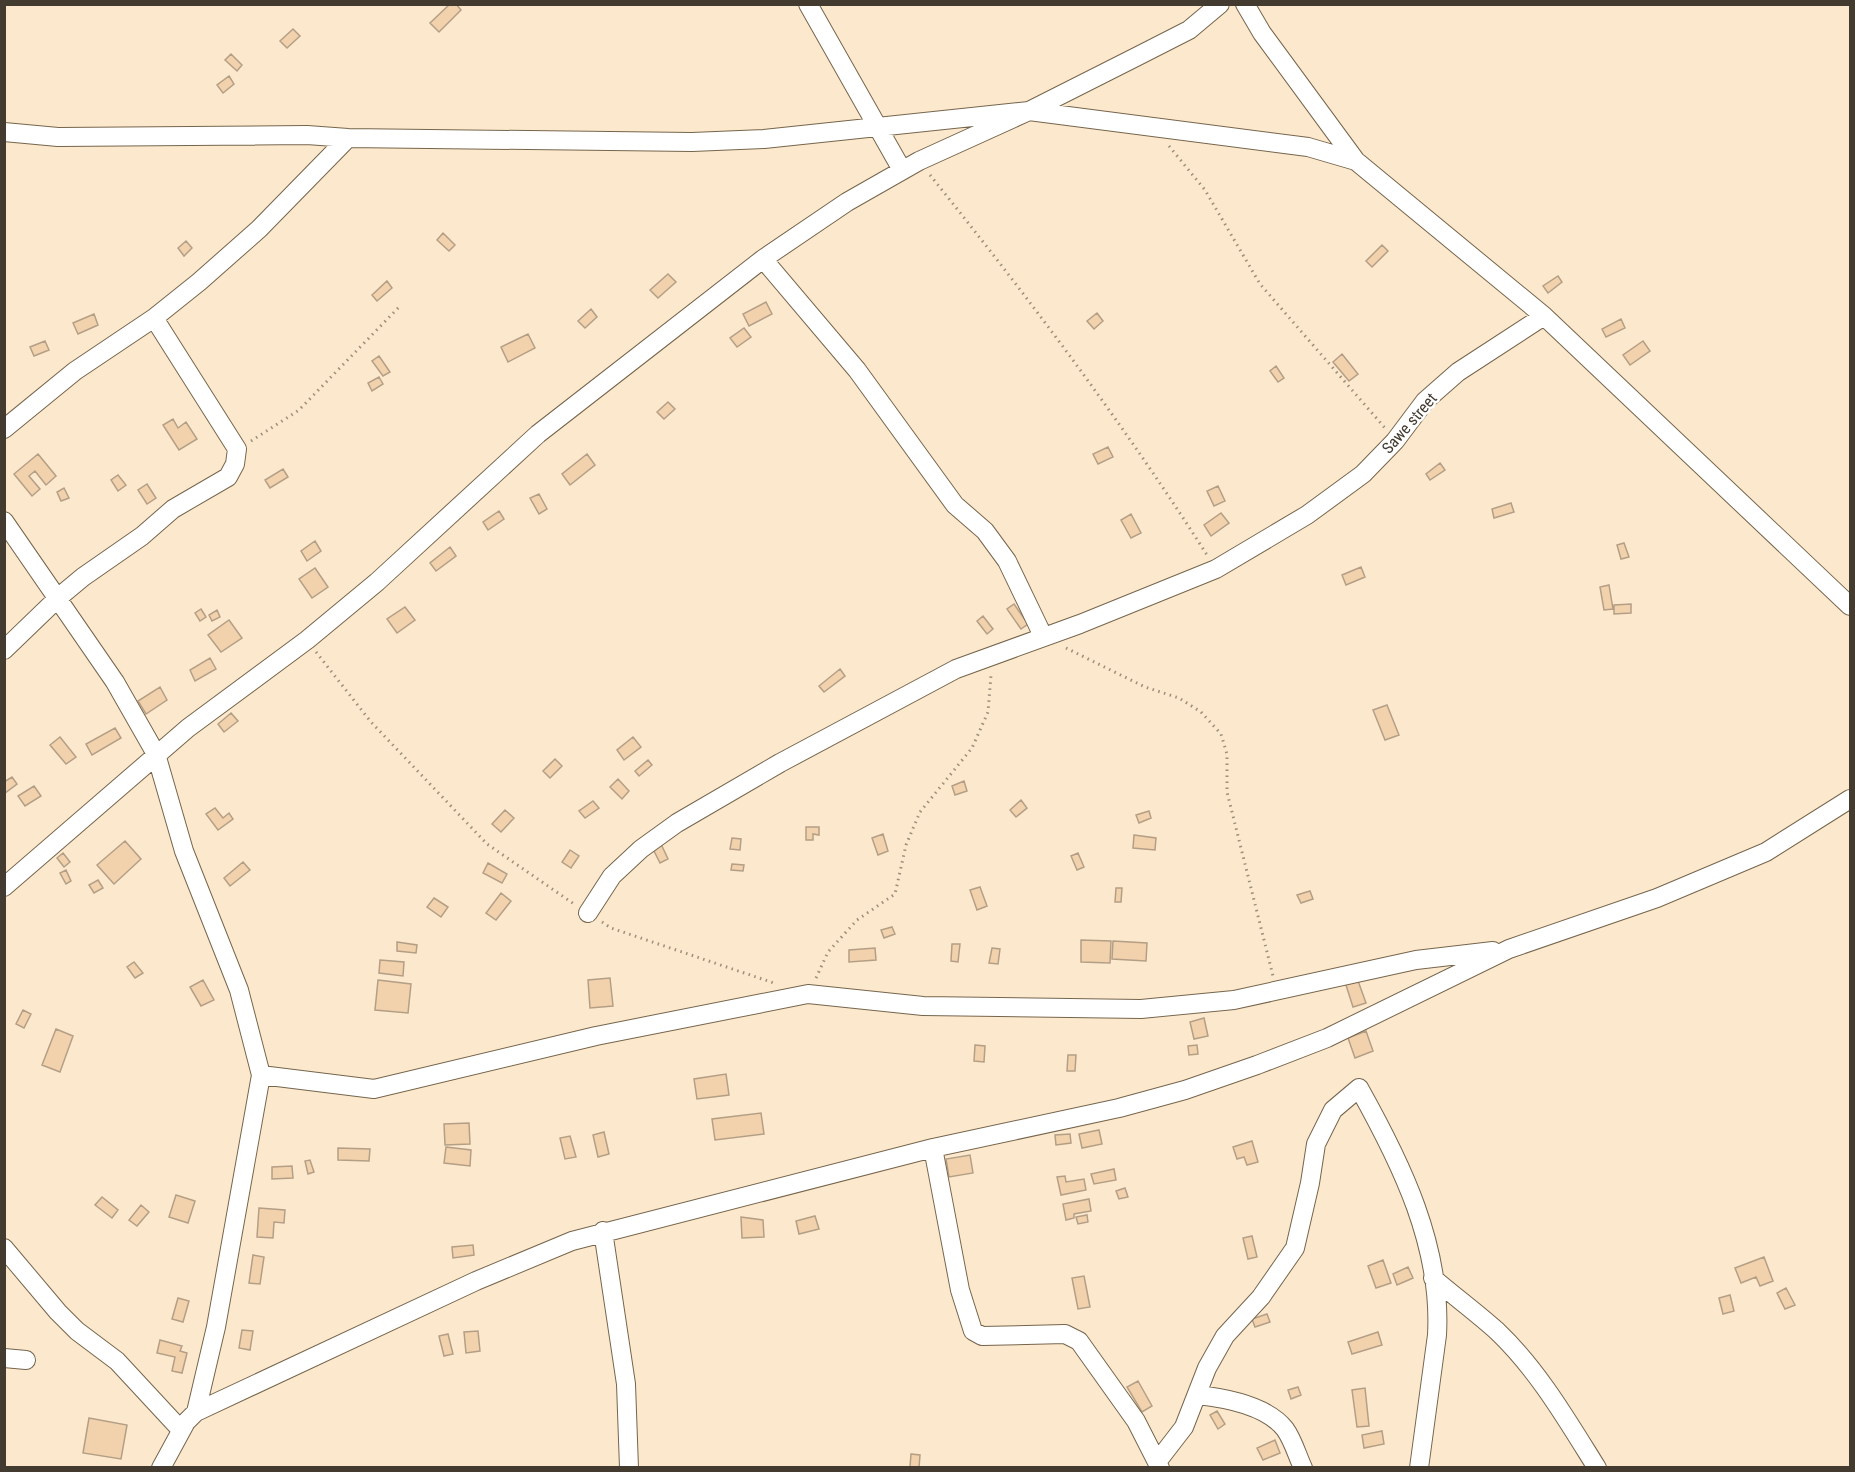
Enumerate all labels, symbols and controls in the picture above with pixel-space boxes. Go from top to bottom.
street label: Sawe street [1378,389,1441,457]

